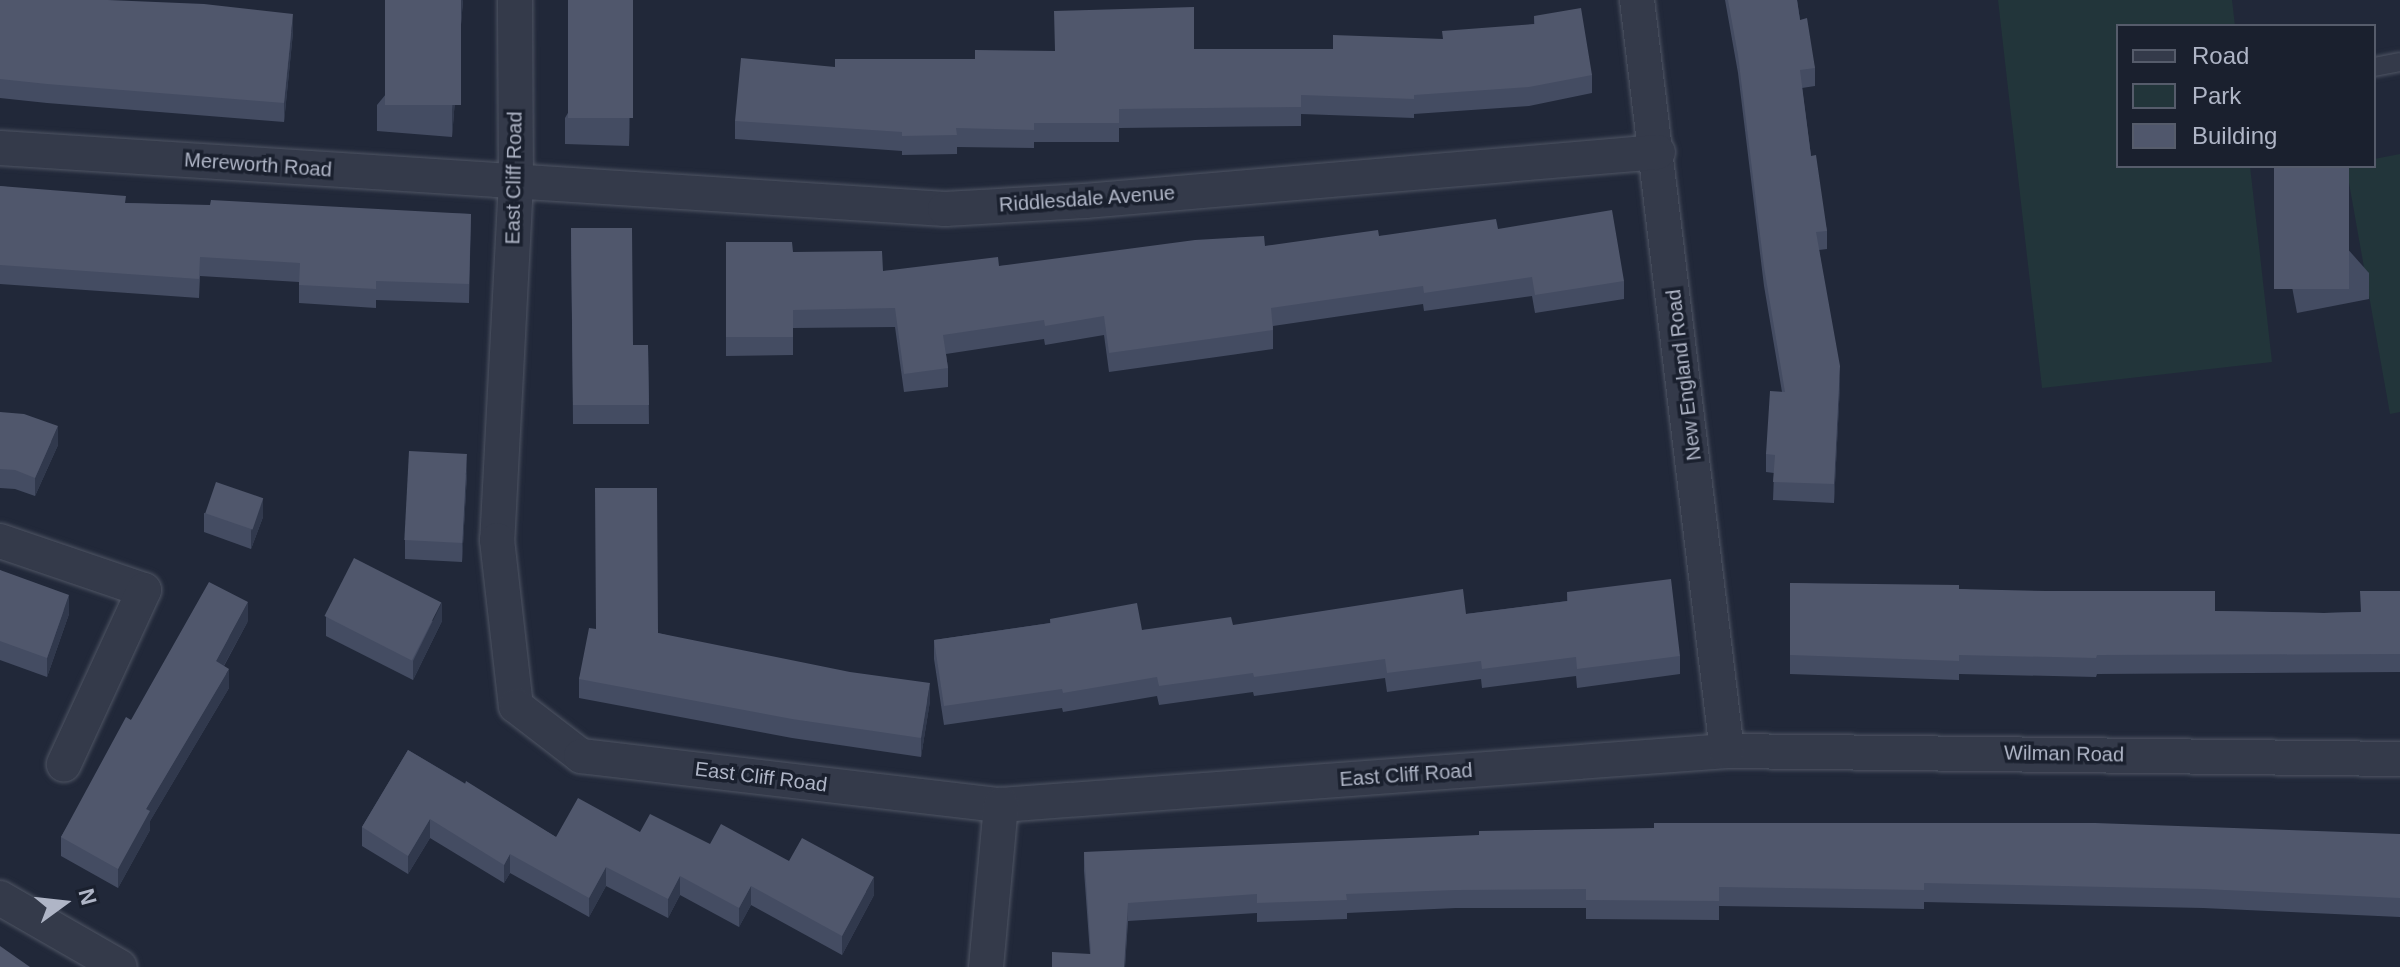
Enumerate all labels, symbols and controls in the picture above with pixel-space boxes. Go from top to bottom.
legend [2116,24,2376,168]
text: Road [2192,42,2249,69]
text: Park [2192,82,2241,109]
street label: East Cliff Road [501,111,527,245]
text: Building [2192,122,2277,149]
street label: Mereworth Road [183,148,333,182]
street label: Riddlesdale Avenue [998,181,1176,217]
street label: New England Road [1662,288,1706,462]
street label: Wilman Road [2004,741,2124,767]
street label: East Cliff Road [694,757,828,797]
street label: East Cliff Road [1339,758,1473,792]
north arrow [24,863,104,943]
text: N [74,886,102,908]

